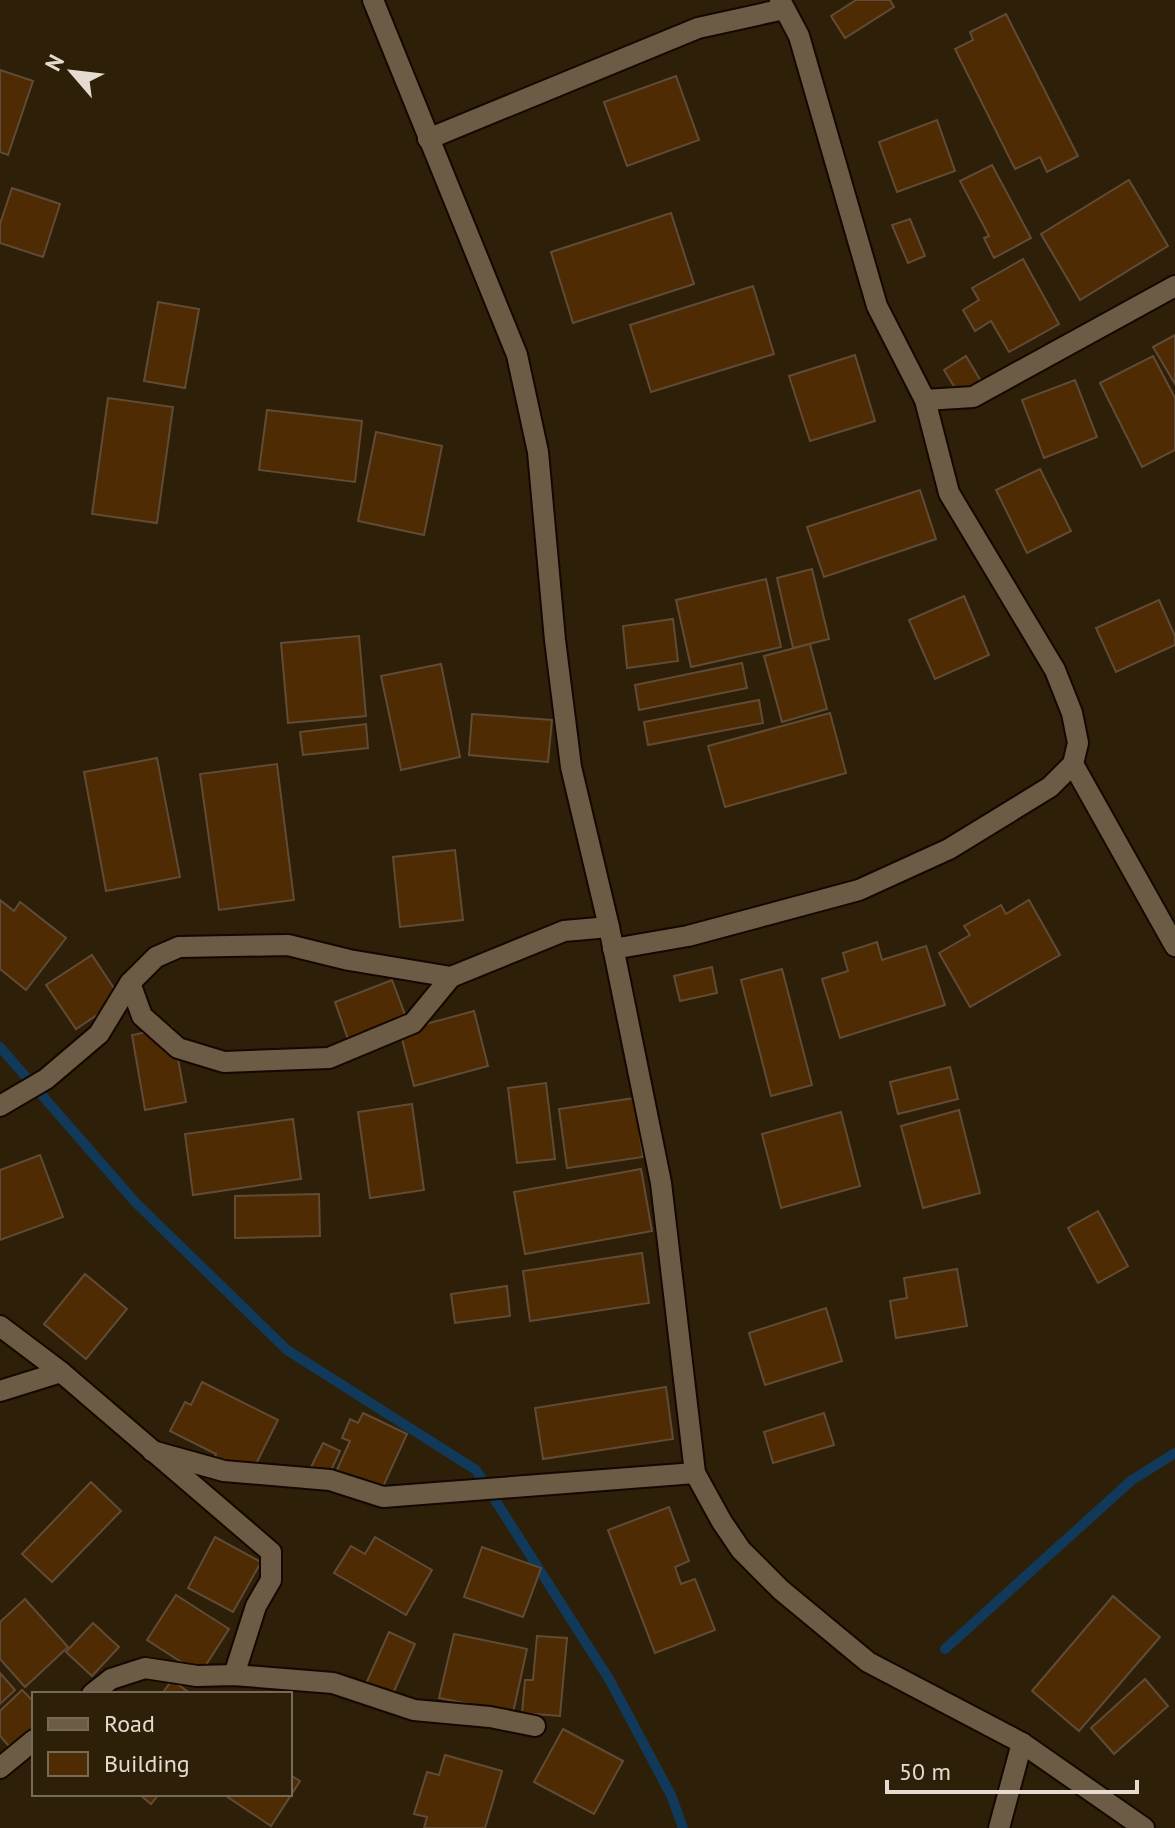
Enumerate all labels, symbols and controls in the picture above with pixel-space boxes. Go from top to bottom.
north arrow [32,32,112,112]
text: N [39,50,70,76]
legend [32,1692,292,1796]
text: Road [104,1708,155,1739]
scale bar [887,1744,1137,1794]
text: Building [104,1748,190,1779]
text: 50 m [899,1756,951,1787]

